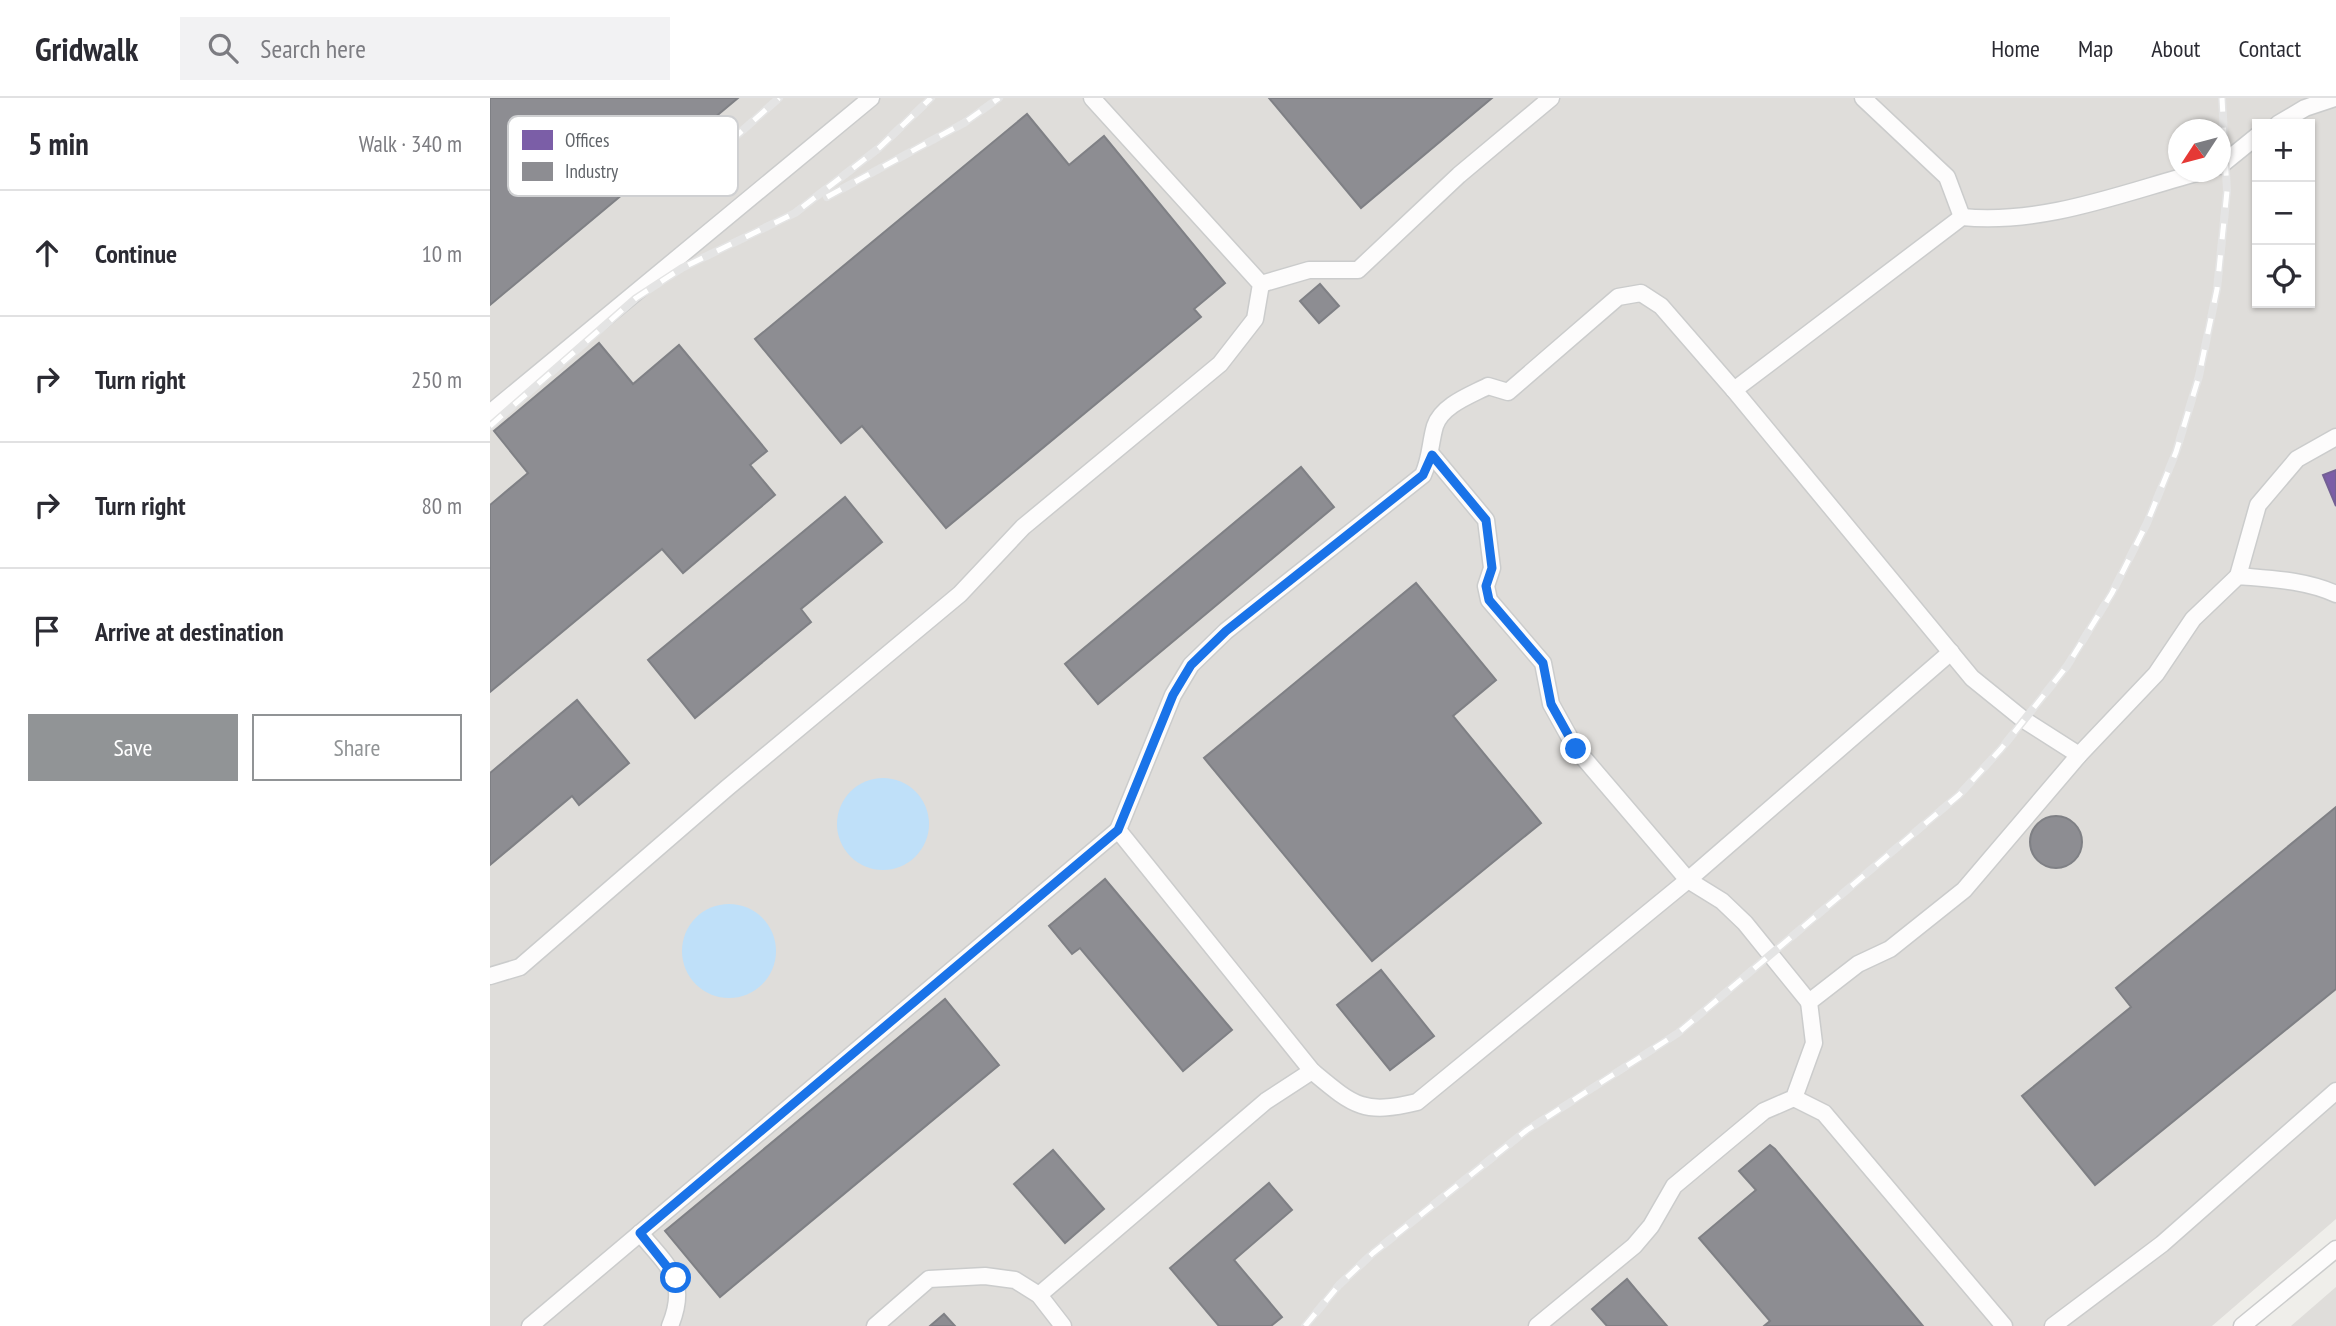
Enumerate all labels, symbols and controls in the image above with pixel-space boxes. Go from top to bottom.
search box [180,17,670,80]
text: Gridwalk [35,27,138,70]
icon: search [204,29,242,67]
text: Search here [260,32,366,65]
text: Home [1991,33,2040,64]
text: Map [2078,33,2113,64]
text: About [2151,33,2200,64]
text: Contact [2238,33,2301,64]
legend [508,116,738,196]
north arrow [2168,119,2231,182]
map controls [2252,119,2315,308]
button: + [2252,119,2315,182]
text: 5 min [28,124,89,163]
text: Offices [565,128,609,152]
text: Walk · 340 m [359,129,462,158]
text: Industry [565,159,619,183]
button: − [2252,182,2315,245]
icon: ahead [28,234,66,272]
text: Continue [95,237,177,270]
text: 10 m [421,239,462,268]
button: locate [2252,245,2315,308]
icon: right [28,360,66,398]
text: Turn right [95,363,186,396]
text: 250 m [411,365,462,394]
icon: right [28,486,66,524]
text: Turn right [95,489,186,522]
text: 80 m [421,491,462,520]
icon: arrive [28,612,66,650]
text: Arrive at destination [95,615,284,648]
button: Save [28,714,238,781]
button: Share [252,714,462,781]
route end [1560,733,1591,764]
route start [660,1262,691,1293]

